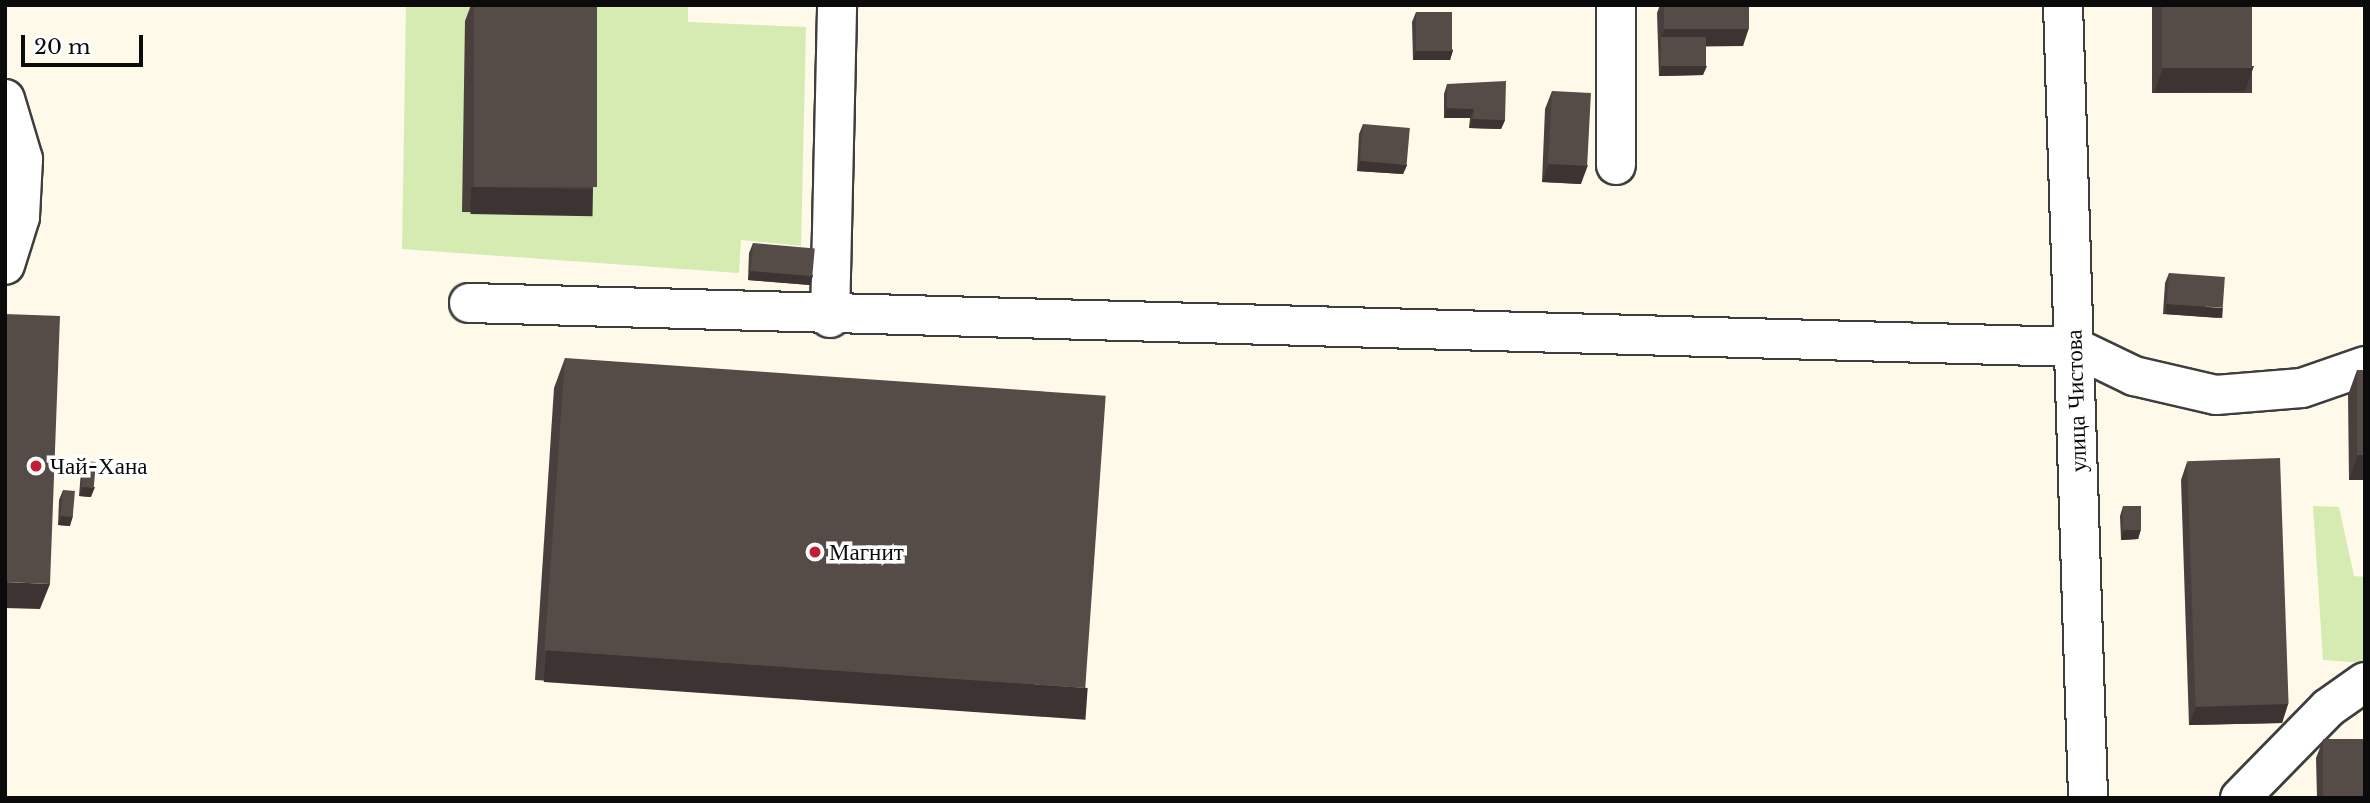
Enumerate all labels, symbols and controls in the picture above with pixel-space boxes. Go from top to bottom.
scale bar [24,21,147,65]
text: 20 m [34,34,91,60]
street label: улица Чистова [2060,329,2092,473]
place label: Чай-Хана [50,452,147,480]
marker: Чай-Хана [28,458,44,474]
place label: Магнит [829,538,904,566]
marker: Магнит [807,544,823,560]

